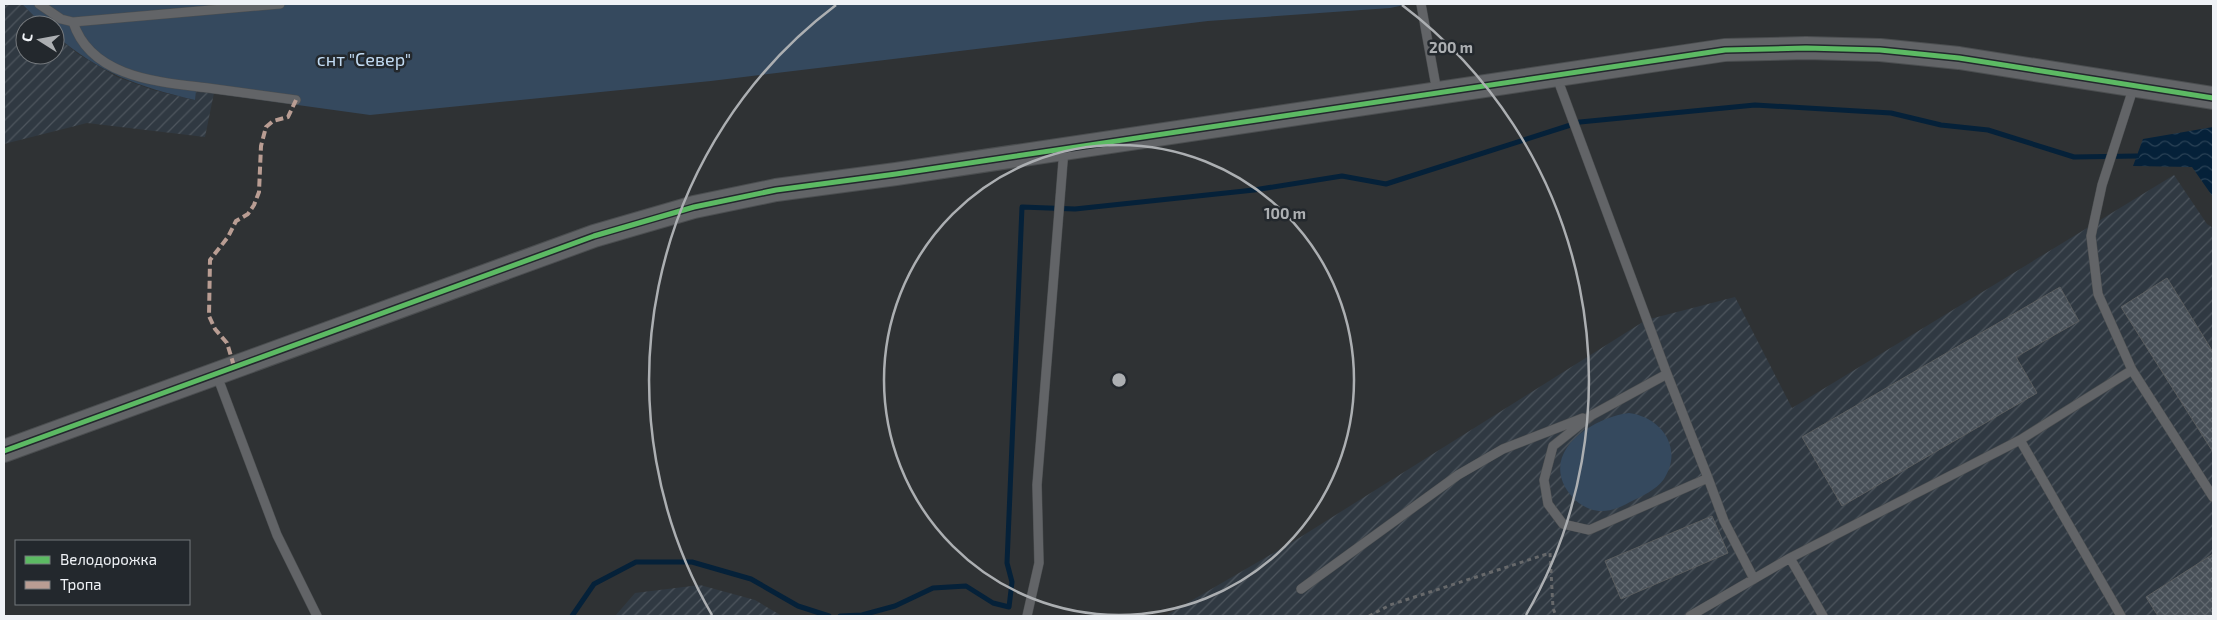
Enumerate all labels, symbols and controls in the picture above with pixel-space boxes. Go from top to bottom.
north arrow [15,15,65,65]
text: С [18,32,36,43]
text: 200 m [1429,38,1473,56]
park label: снт "Север" [317,48,411,70]
text: 100 m [1264,204,1306,222]
centre of rings [1110,371,1128,389]
legend [15,540,190,605]
text: Велодорожка [60,550,157,568]
text: Тропа [60,575,102,593]

